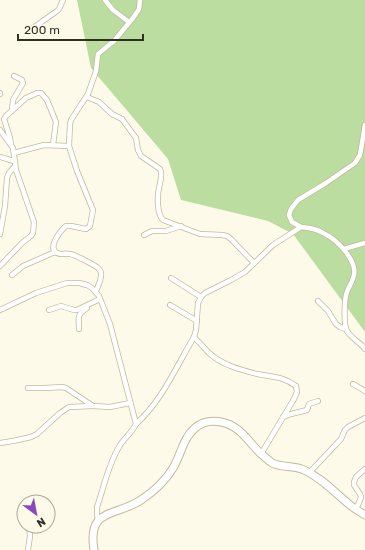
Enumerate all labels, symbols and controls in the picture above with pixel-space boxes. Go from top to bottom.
scale bar [18,16,143,42]
text: 200 m [24,23,60,37]
north arrow [16,494,56,534]
text: N [34,514,48,530]

